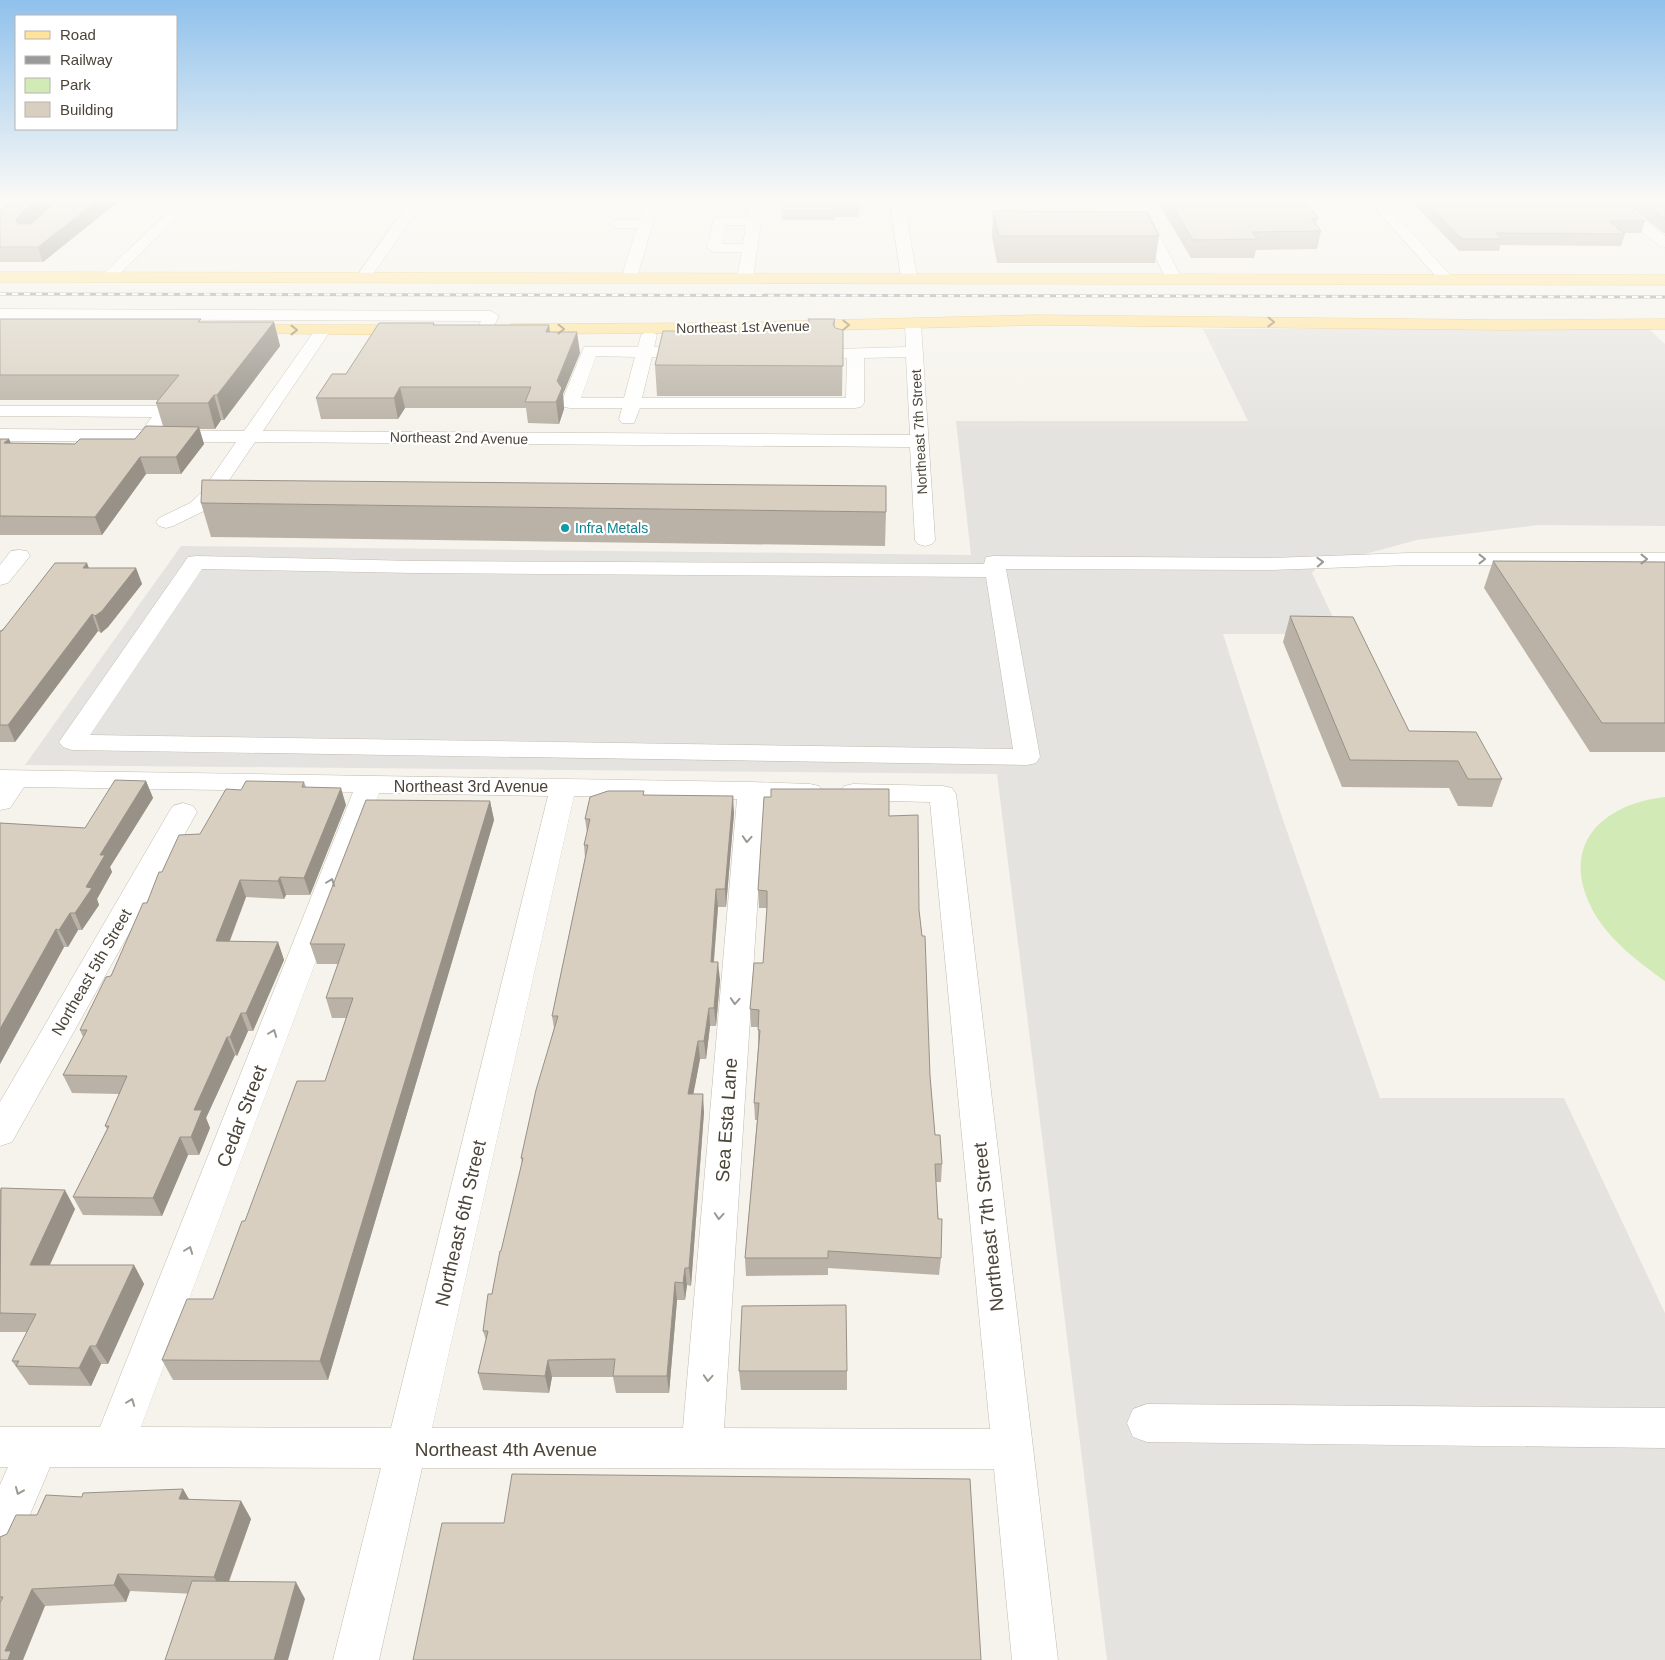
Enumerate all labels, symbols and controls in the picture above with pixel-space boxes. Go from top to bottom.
legend [15,15,178,130]
text: Road [60,26,96,43]
text: Railway [60,51,113,68]
text: Park [60,76,91,93]
text: Building [60,101,113,118]
one-way arrow [1268,317,1275,327]
street label: Northeast 1st Avenue [676,318,810,336]
one-way arrow [842,320,850,330]
one-way arrow [558,324,565,334]
one-way arrow [290,325,298,335]
street label: Northeast 7th Street [908,369,930,495]
street label: Northeast 2nd Avenue [390,429,528,447]
place label: Infra Metals [575,520,648,536]
marker: Infra Metals [559,522,571,534]
one-way arrow [1478,554,1486,564]
one-way arrow [1641,554,1649,564]
one-way arrow [1316,557,1324,567]
street label: Northeast 3rd Avenue [394,778,548,795]
one-way arrow [742,835,753,843]
one-way arrow [325,878,336,887]
street label: Northeast 5th Street [48,906,135,1039]
one-way arrow [730,997,741,1005]
one-way arrow [267,1029,277,1038]
street label: Sea Esta Lane [712,1057,741,1183]
street label: Cedar Street [212,1061,271,1170]
street label: Northeast 6th Street [431,1137,490,1308]
street label: Northeast 7th Street [969,1141,1008,1313]
one-way arrow [714,1212,725,1220]
one-way arrow [183,1246,193,1255]
one-way arrow [702,1374,713,1382]
one-way arrow [125,1398,135,1407]
street label: Northeast 4th Avenue [415,1439,597,1460]
one-way arrow [15,1486,26,1495]

